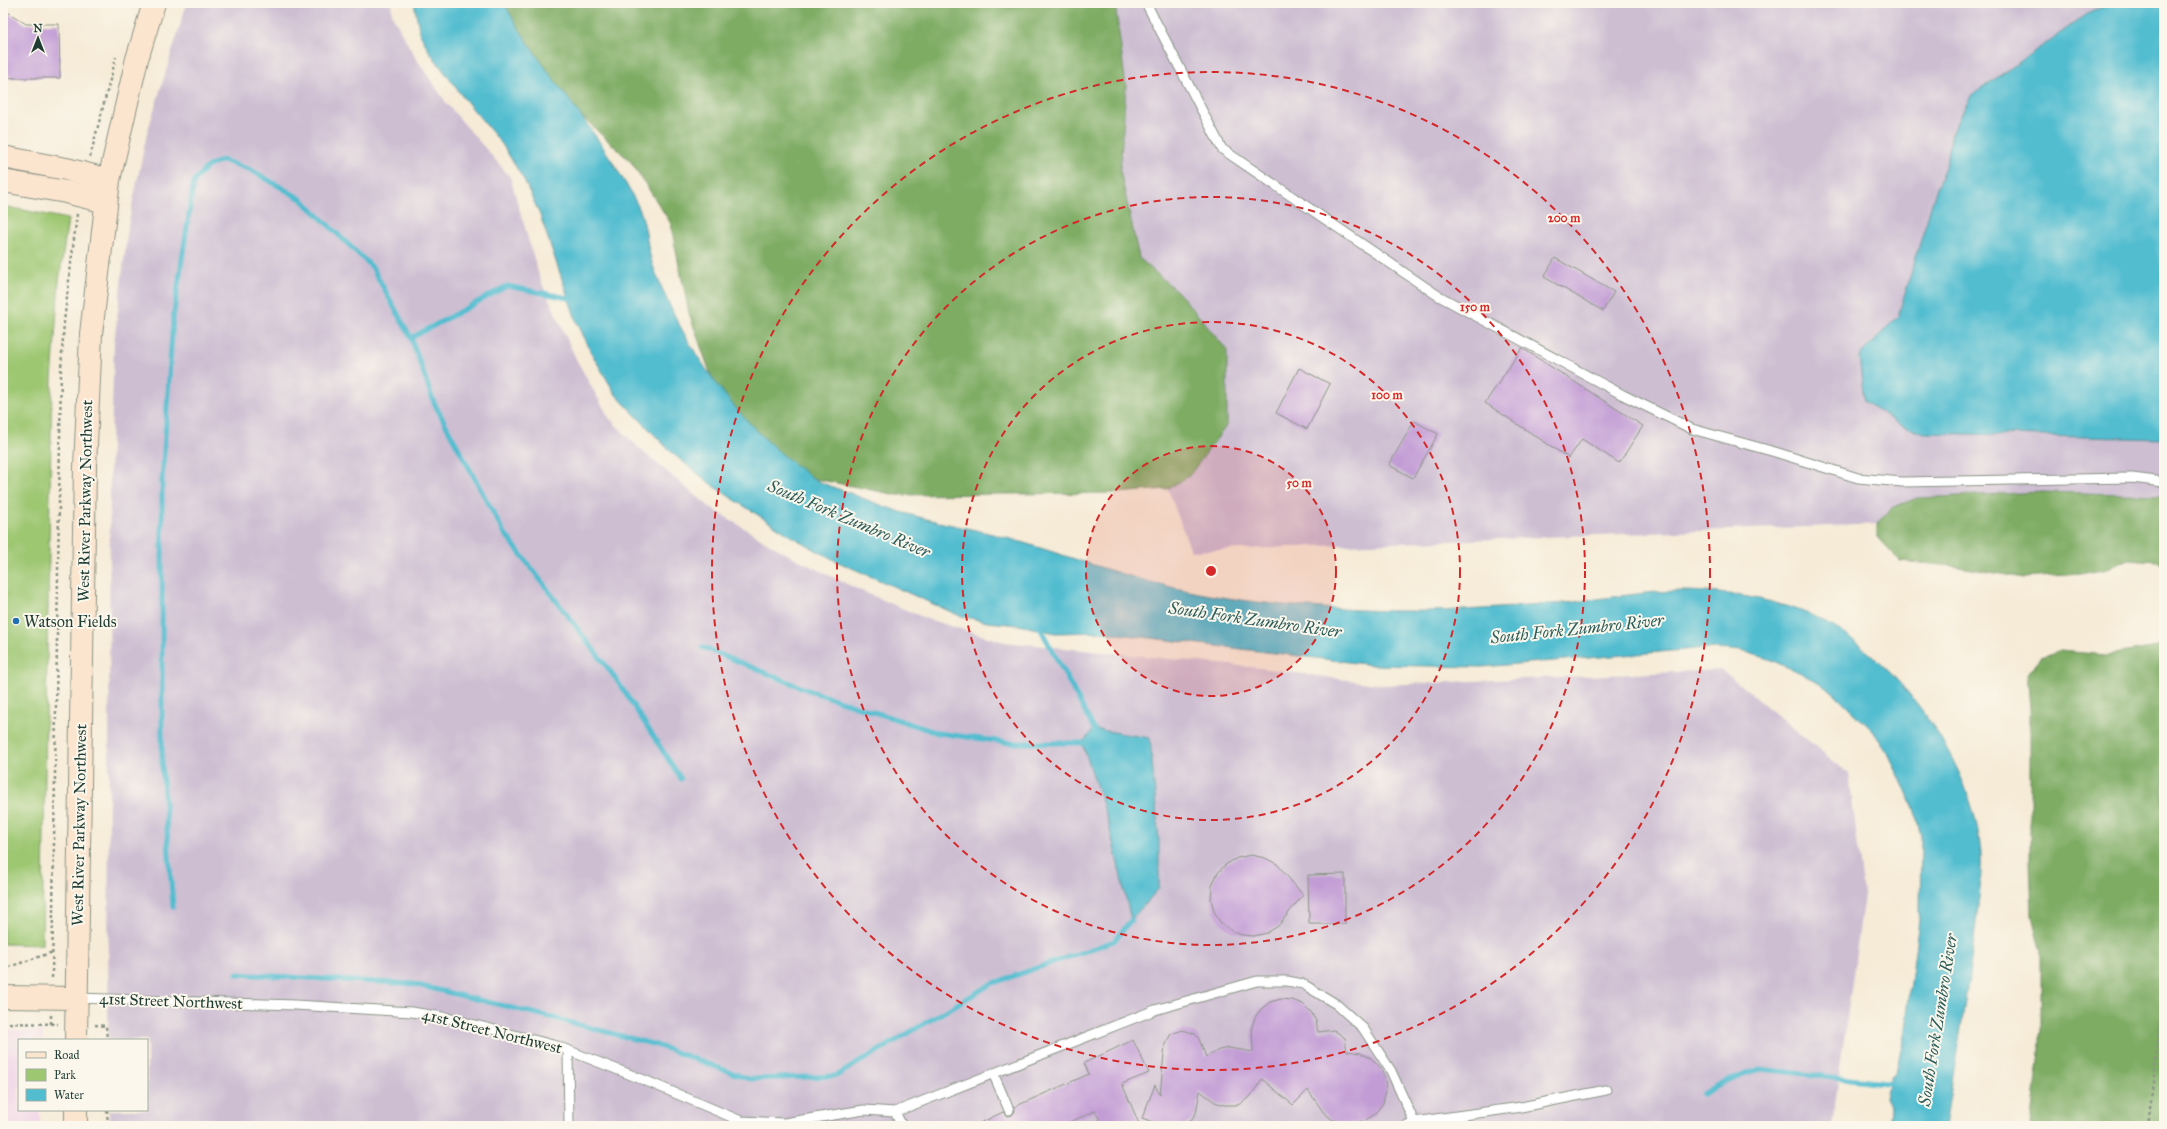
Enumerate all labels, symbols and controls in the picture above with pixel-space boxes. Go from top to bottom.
north arrow [18,18,58,58]
text: N [33,22,43,35]
text: 200 m [1548,211,1581,225]
text: 150 m [1460,300,1491,314]
text: 100 m [1371,388,1404,402]
street label: West River Parkway Northwest [74,399,96,602]
water label: South Fork Zumbro River [764,475,934,563]
text: 50 m [1286,476,1313,490]
centre of rings [1204,564,1218,578]
water label: South Fork Zumbro River [1166,597,1344,643]
water label: South Fork Zumbro River [1488,609,1666,649]
place label: Watson Fields [24,612,117,631]
marker: Watson Fields [11,616,21,626]
street label: West River Parkway Northwest [68,723,90,926]
water label: South Fork Zumbro River [1914,931,1962,1109]
street label: 41st Street Northwest [99,989,243,1013]
street label: 41st Street Northwest [420,1004,564,1058]
legend [18,1039,148,1111]
text: Road [54,1048,80,1062]
text: Park [54,1068,76,1082]
text: Water [54,1088,84,1102]

